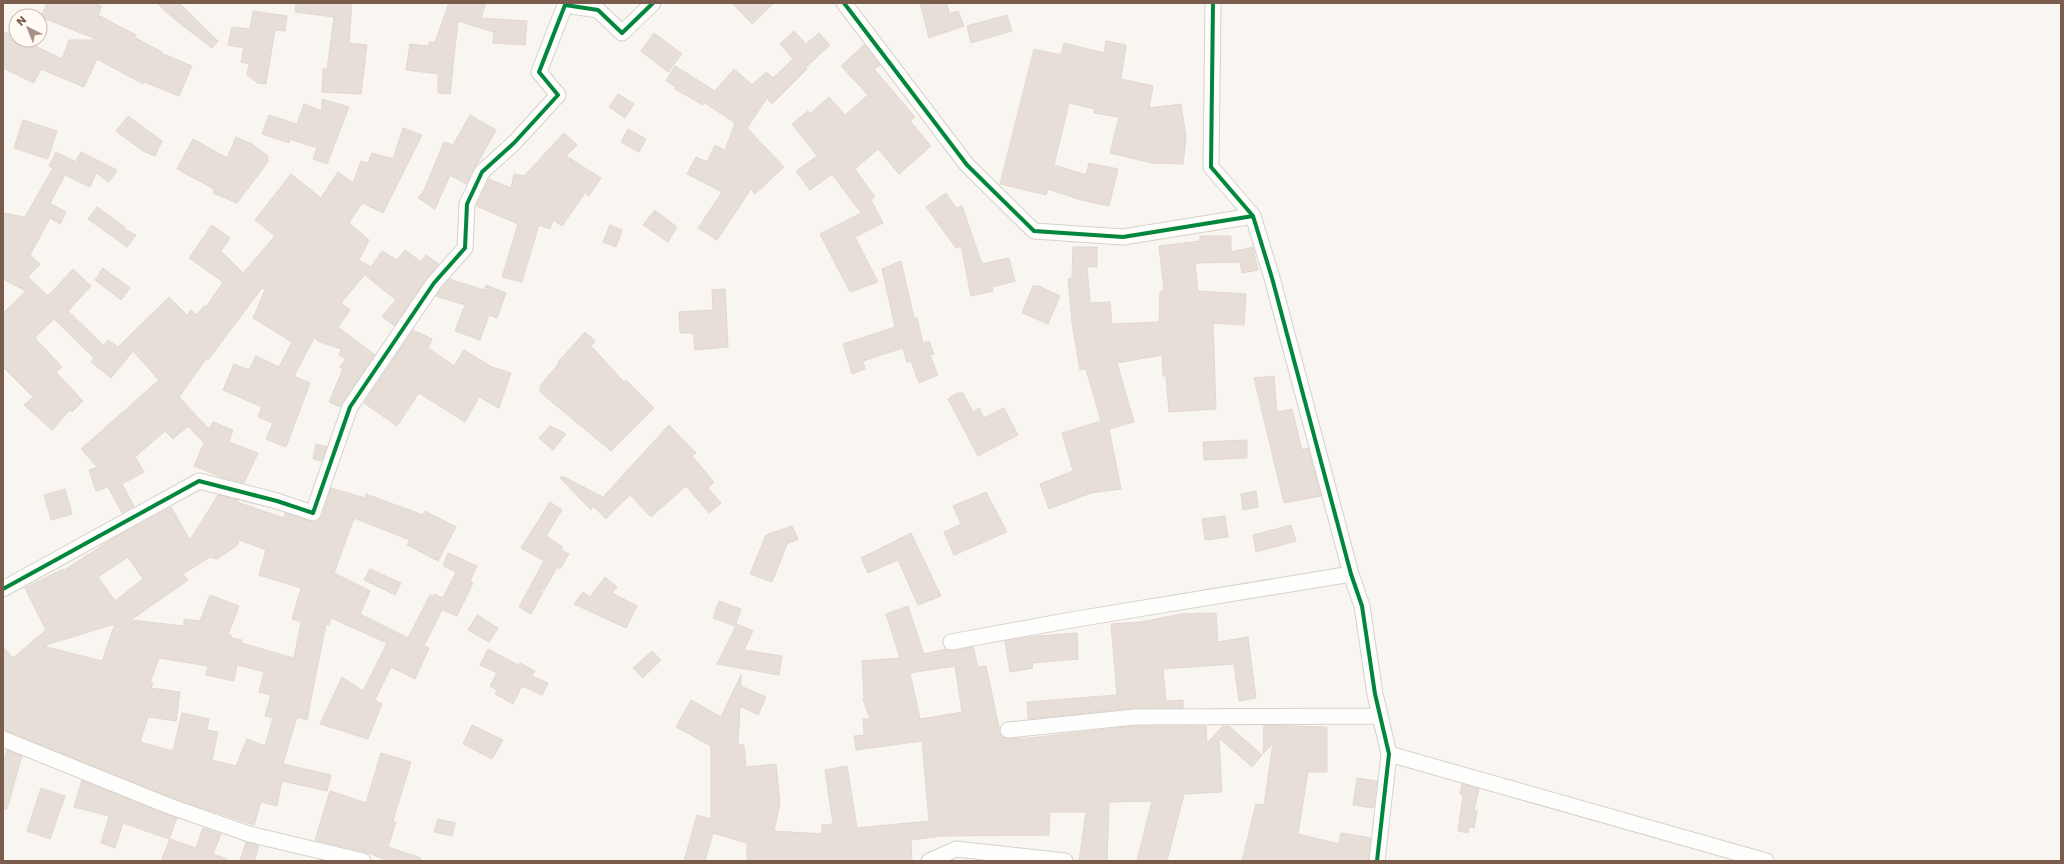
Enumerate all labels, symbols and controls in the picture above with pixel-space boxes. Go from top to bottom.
north arrow [8,8,48,48]
text: N [13,12,30,29]

